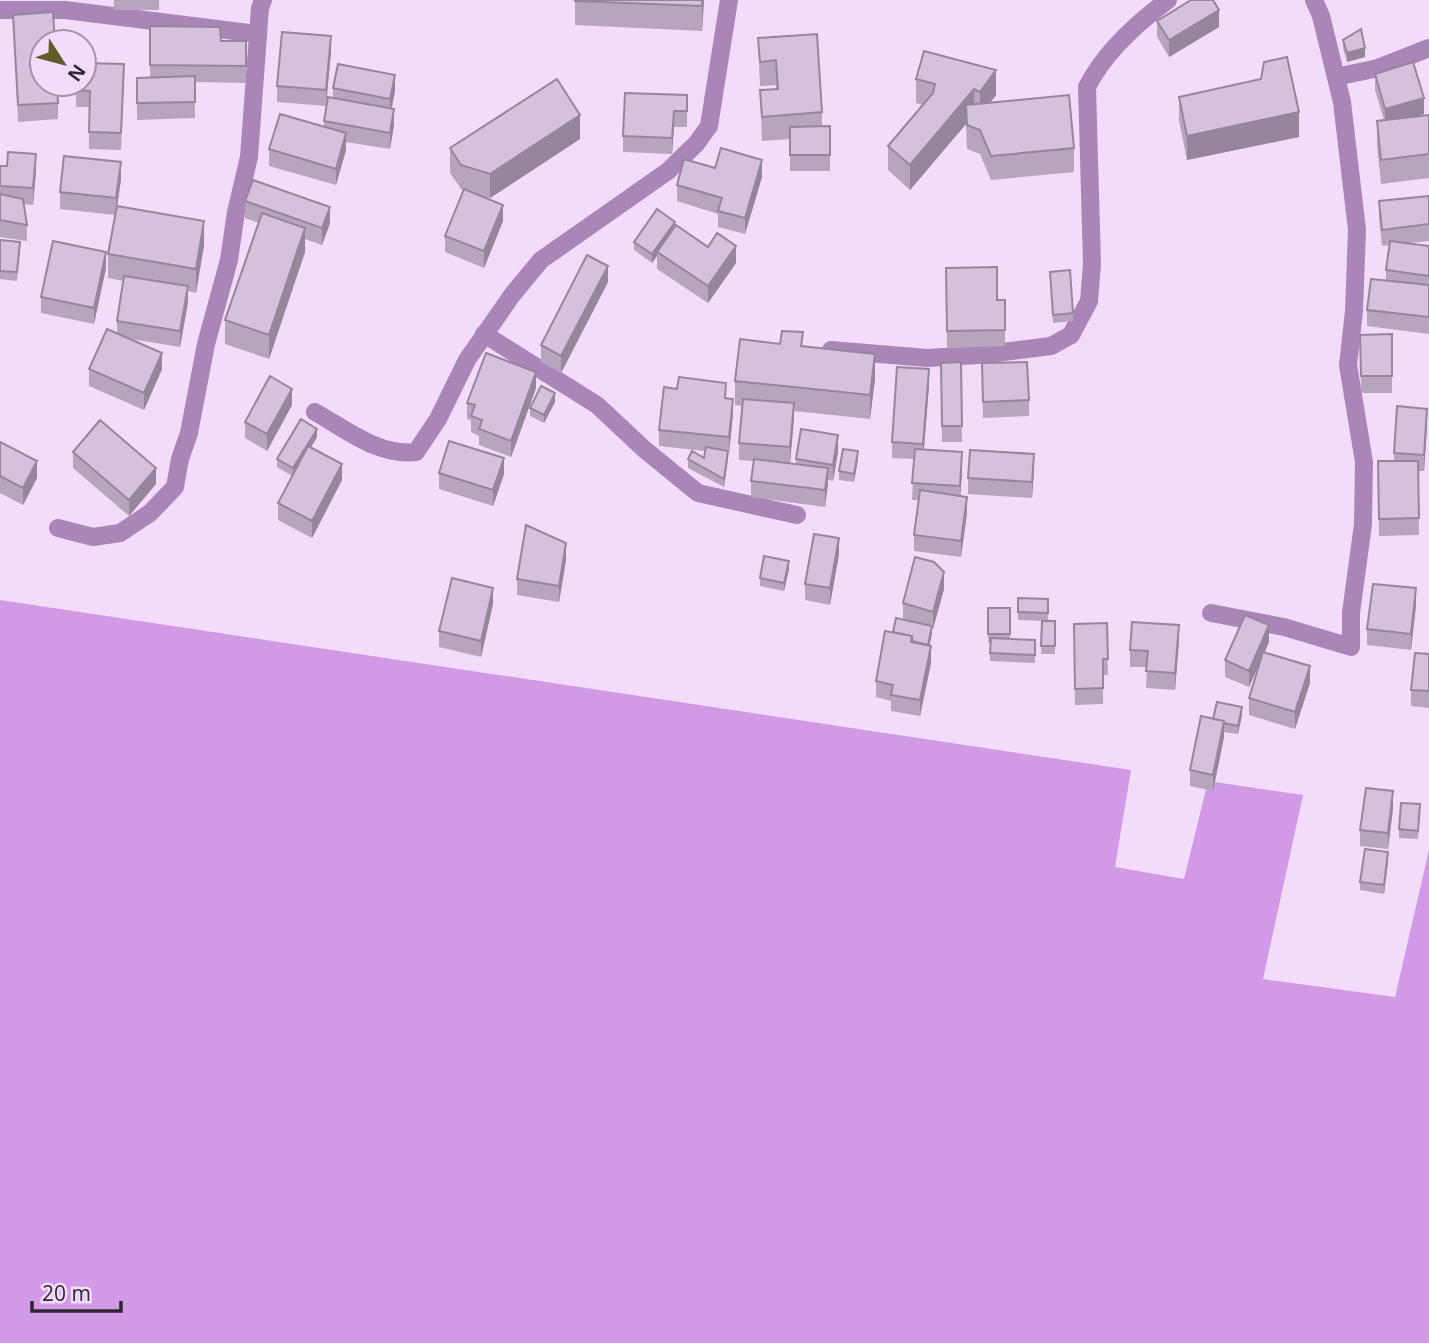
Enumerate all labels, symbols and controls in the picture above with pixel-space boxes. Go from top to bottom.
north arrow [28,28,98,98]
text: N [62,59,92,87]
scale bar [32,1270,121,1314]
text: 20 m [42,1279,91,1307]

